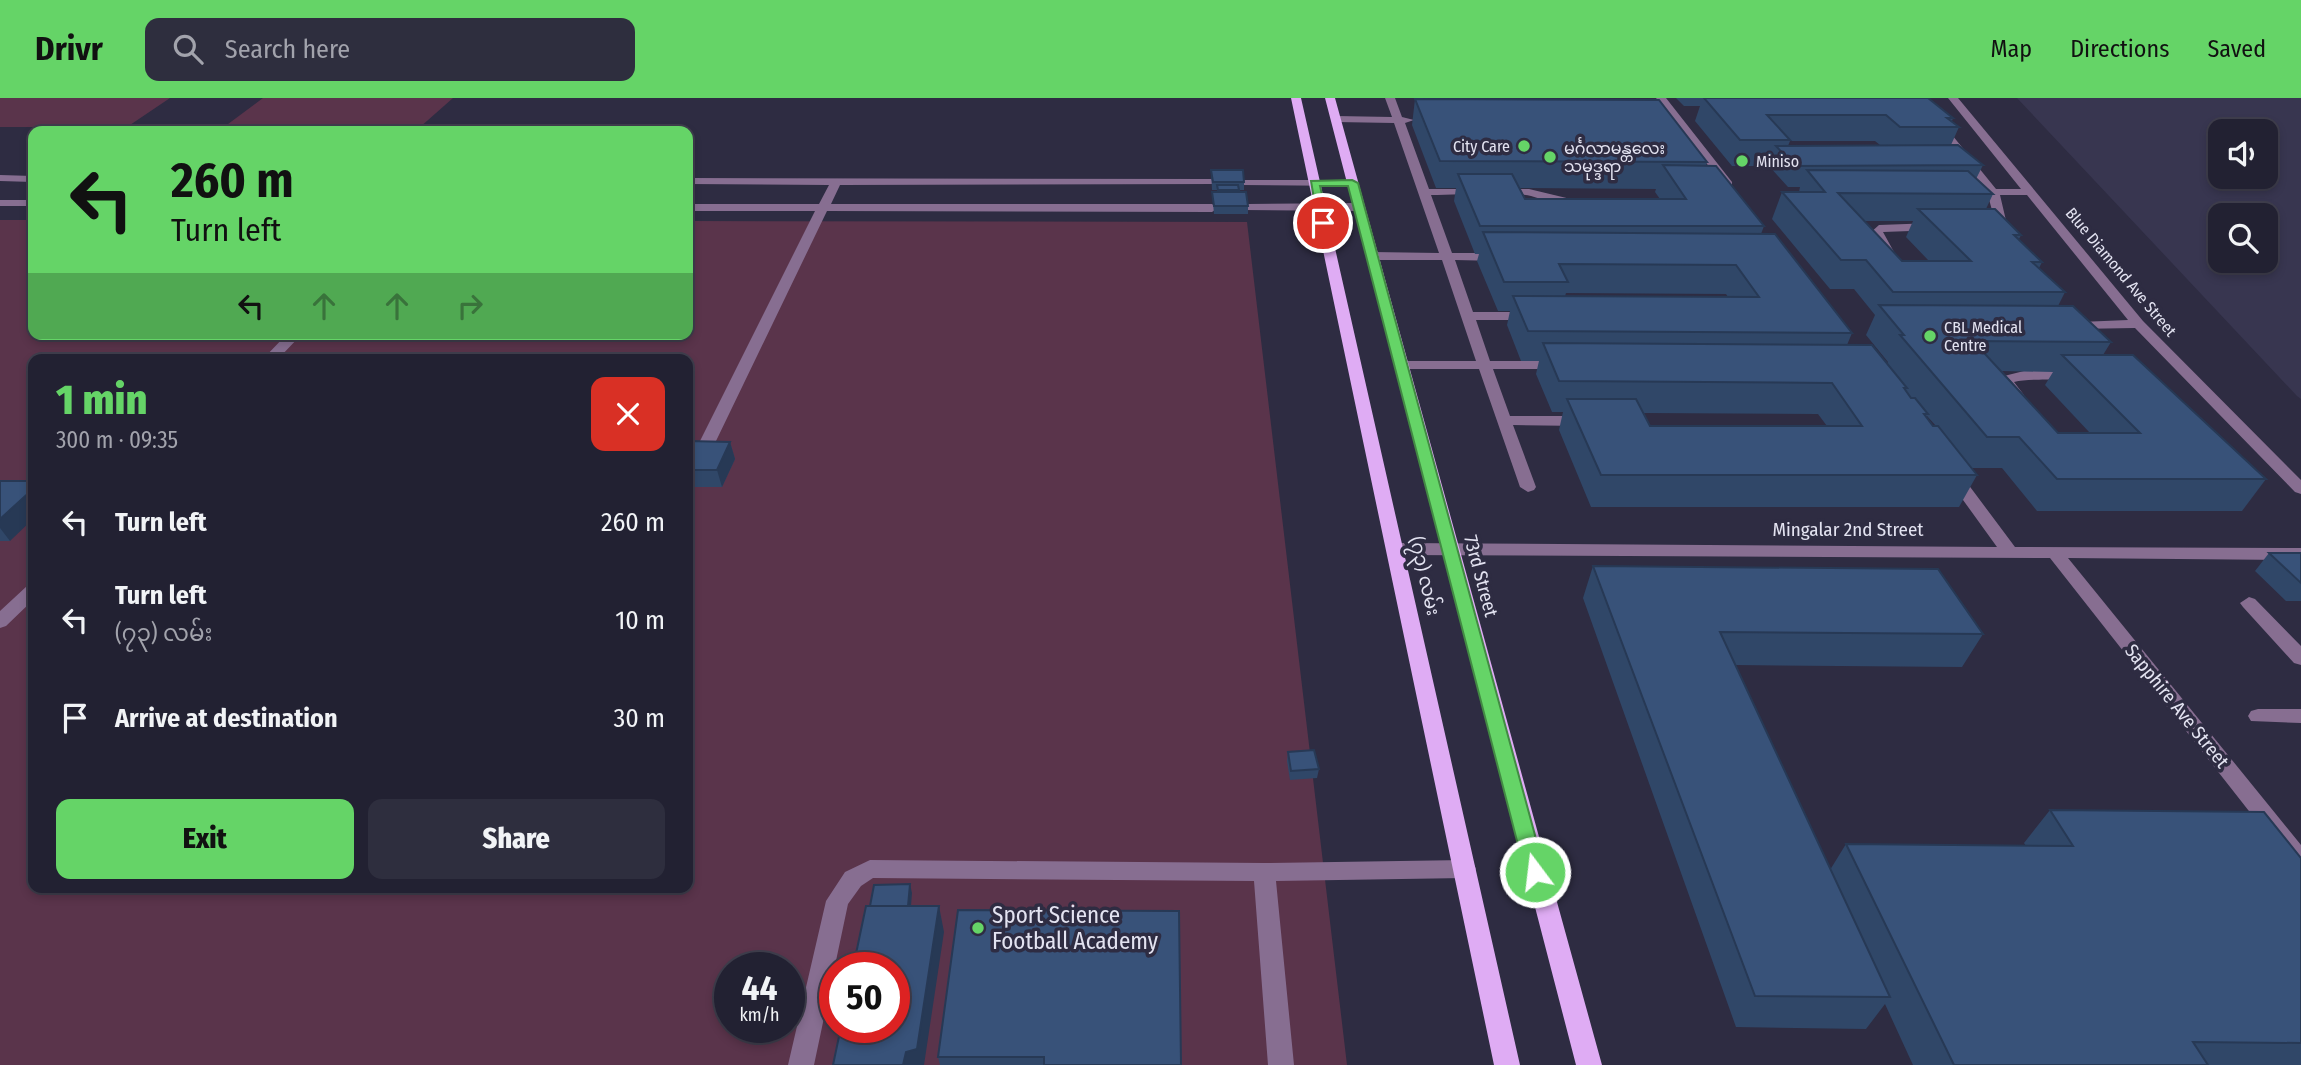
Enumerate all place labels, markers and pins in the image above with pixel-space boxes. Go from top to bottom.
place label: City Care [1453,137,1510,156]
place label: မင်္ဂလာမန္တလေး သမုဒ္ဒရာ [1564,137,1665,181]
marker: City Care [1516,138,1532,154]
marker: မင်္ဂလာမန္တလေး သမုဒ္ဒရာ [1542,149,1558,165]
place label: Miniso [1756,152,1799,171]
marker: Miniso [1734,153,1750,169]
pin [1293,193,1353,253]
place label: CBL Medical Centre [1944,318,2022,355]
marker: CBL Medical Centre [1922,328,1938,344]
place label: Sport Science Football Academy [992,901,1159,955]
marker: Sport Science Football Academy [970,920,986,936]

